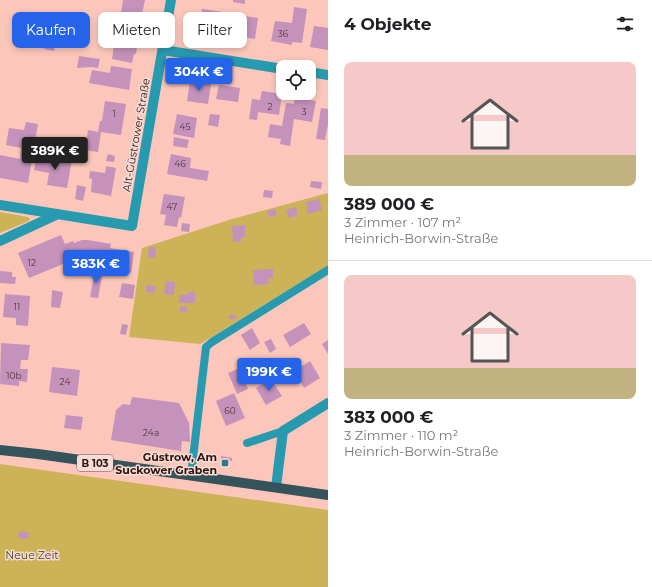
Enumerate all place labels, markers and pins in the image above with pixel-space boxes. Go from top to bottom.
pin: 304K € [166,58,232,92]
pin: 389K € [22,137,88,171]
pin: 383K € [63,250,129,284]
pin: 199K € [236,358,302,392]
place label: Güstrow, Am Suckower Graben [115,450,217,477]
marker: Güstrow, Am Suckower Graben [220,458,230,468]

